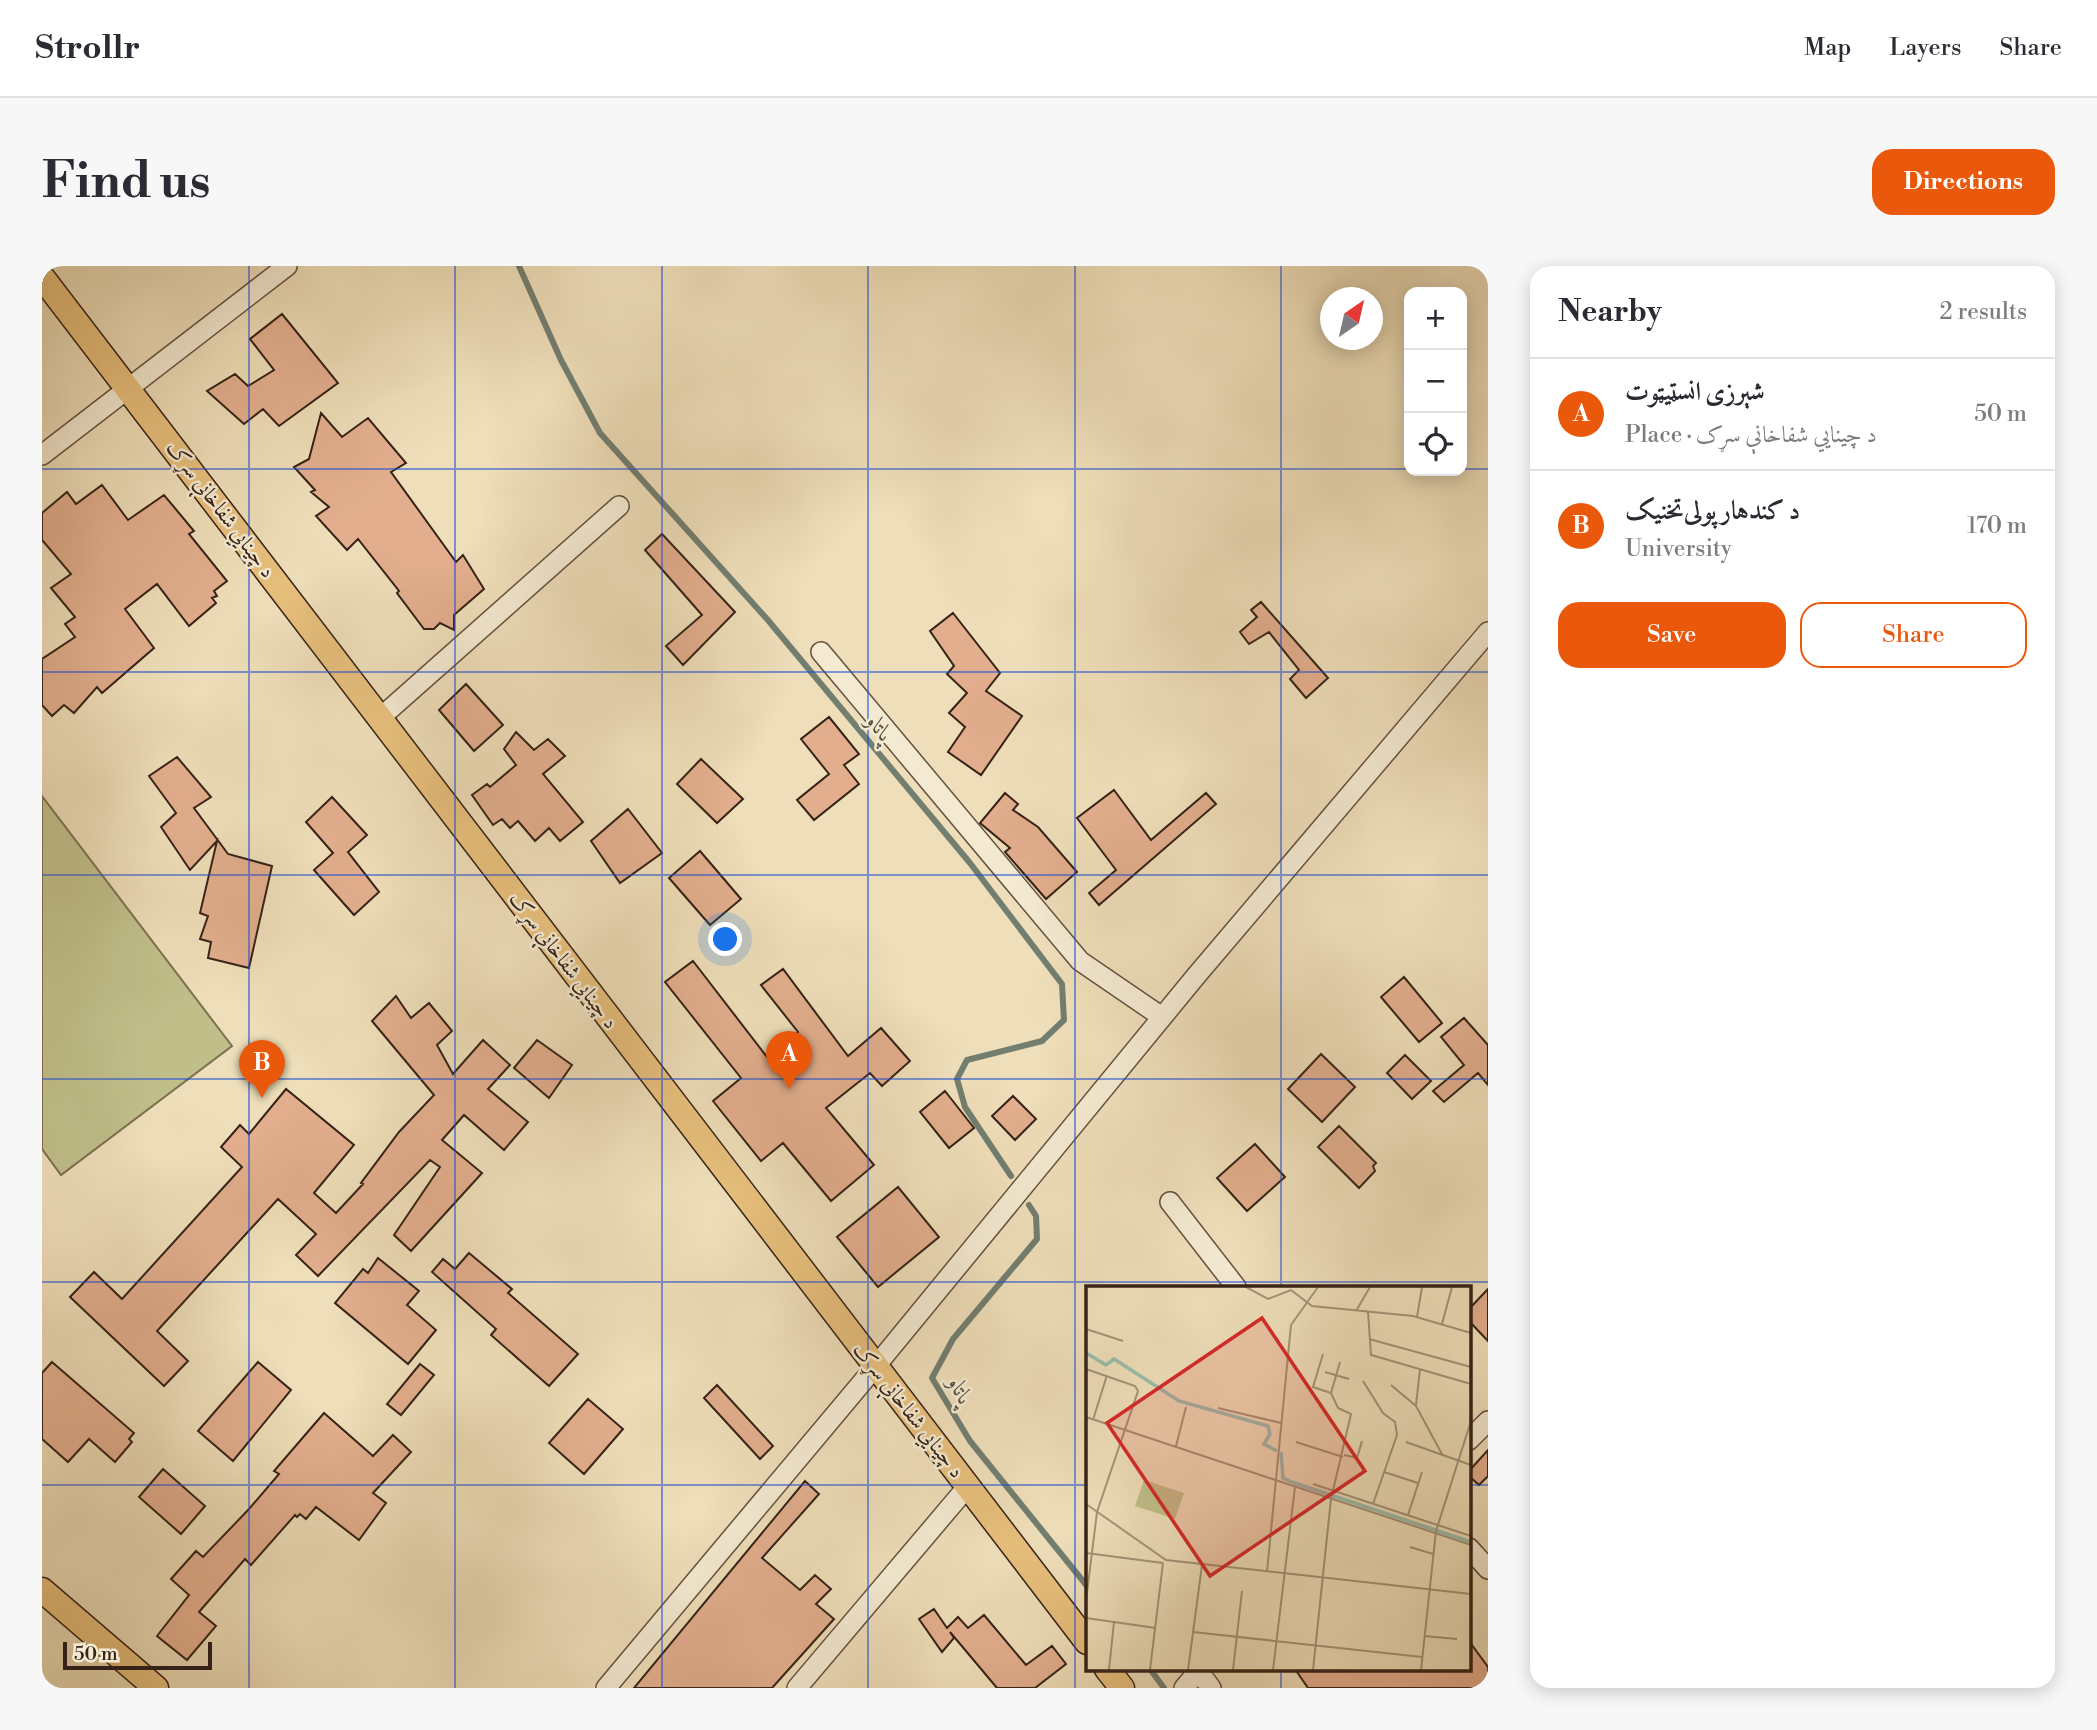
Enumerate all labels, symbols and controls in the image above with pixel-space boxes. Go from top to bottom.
text: Strollr [35,28,140,69]
text: Map [1804,33,1851,63]
text: Layers [1889,33,1961,63]
text: Share [1999,33,2062,63]
button: Directions [1872,149,2055,215]
text: Find us [42,152,211,213]
north arrow [1320,287,1383,350]
map controls [1404,287,1467,476]
button: + [1404,287,1467,350]
text: Nearby [1558,293,1662,331]
text: 2 results [1940,298,2027,326]
button: − [1404,350,1467,413]
text: شېرزی انسټيټوت [1625,376,1765,408]
text: A [1573,400,1589,428]
text: 50 m [1974,400,2027,428]
button: locate [1404,413,1467,476]
text: Place · د چينايي شفاخانې سړک [1625,421,1877,449]
street label: د چينايي شفاخانې سړک [156,436,280,586]
text: د کندهار پولی‌تخنیک [1625,495,1800,527]
text: B [1572,512,1590,540]
text: 170 m [1967,512,2027,540]
text: University [1625,535,1732,563]
button: Save [1558,602,1786,668]
button: Share [1800,602,2027,668]
water label: پاتاو [857,706,900,750]
street label: د چينايي شفاخانې سړک [499,887,623,1037]
your location [708,922,742,956]
pin: A [766,1031,812,1089]
pin: B [239,1040,285,1098]
inset map [1086,1286,1470,1670]
street label: د چينايي شفاخانې سړک [843,1337,969,1487]
water label: پاتاو [938,1369,980,1412]
scale bar [63,1639,212,1671]
text: 50 m [74,1642,118,1666]

